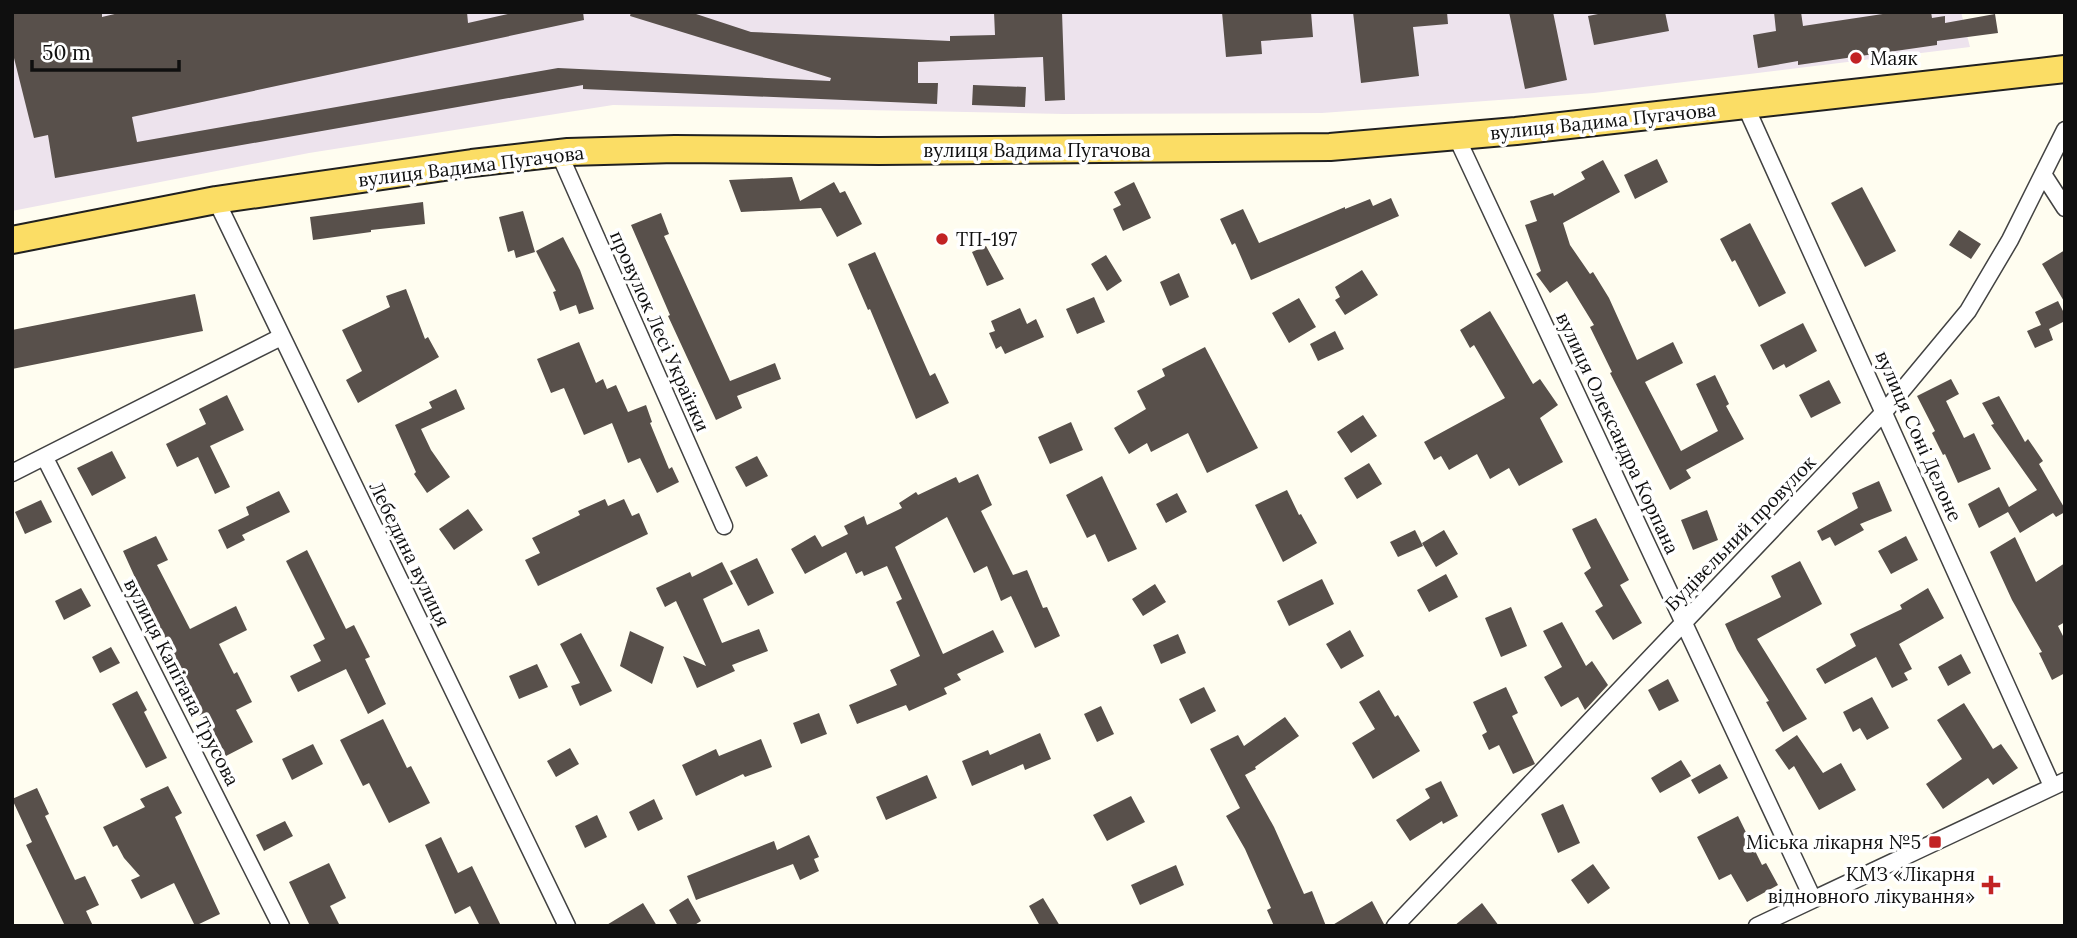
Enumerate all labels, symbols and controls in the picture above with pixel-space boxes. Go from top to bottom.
scale bar [32,28,178,72]
text: 50 m [42,39,91,66]
place label: Маяк [1870,46,1919,70]
marker: Маяк [1848,50,1864,66]
street label: вулиця Вадима Пугачова [1489,97,1718,145]
street label: вулиця Вадима Пугачова [923,138,1151,162]
street label: вулиця Вадима Пугачова [357,140,585,192]
street label: провулок Лесі Українки [605,227,715,435]
place label: ТП-197 [956,227,1018,251]
marker: ТП-197 [934,231,950,247]
street label: вулиця Олександра Корпана [1551,308,1685,558]
street label: вулиця Соні Делоне [1871,347,1967,525]
street label: Будівельний провулок [1660,450,1821,616]
street label: Лебедина вулиця [364,477,456,631]
street label: вулиця Капітана Трусова [119,574,245,790]
place label: Міська лікарня №5 [1746,830,1921,854]
marker: Міська лікарня №5 [1927,834,1943,850]
place label: КМЗ «Лікарня відновного лікування» [1768,862,1975,908]
marker: КМЗ «Лікарня відновного лікування» [1981,875,2001,895]

